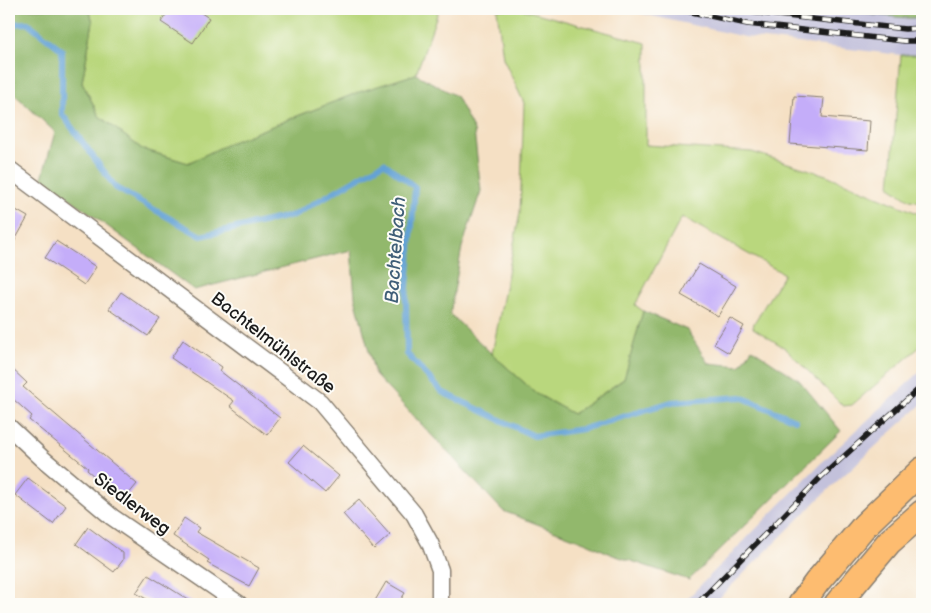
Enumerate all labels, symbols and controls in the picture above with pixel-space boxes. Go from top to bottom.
water label: Bachtelbach [381,196,411,304]
street label: Bachtelmühlstraße [207,288,340,398]
street label: Siedlerweg [90,468,174,540]

